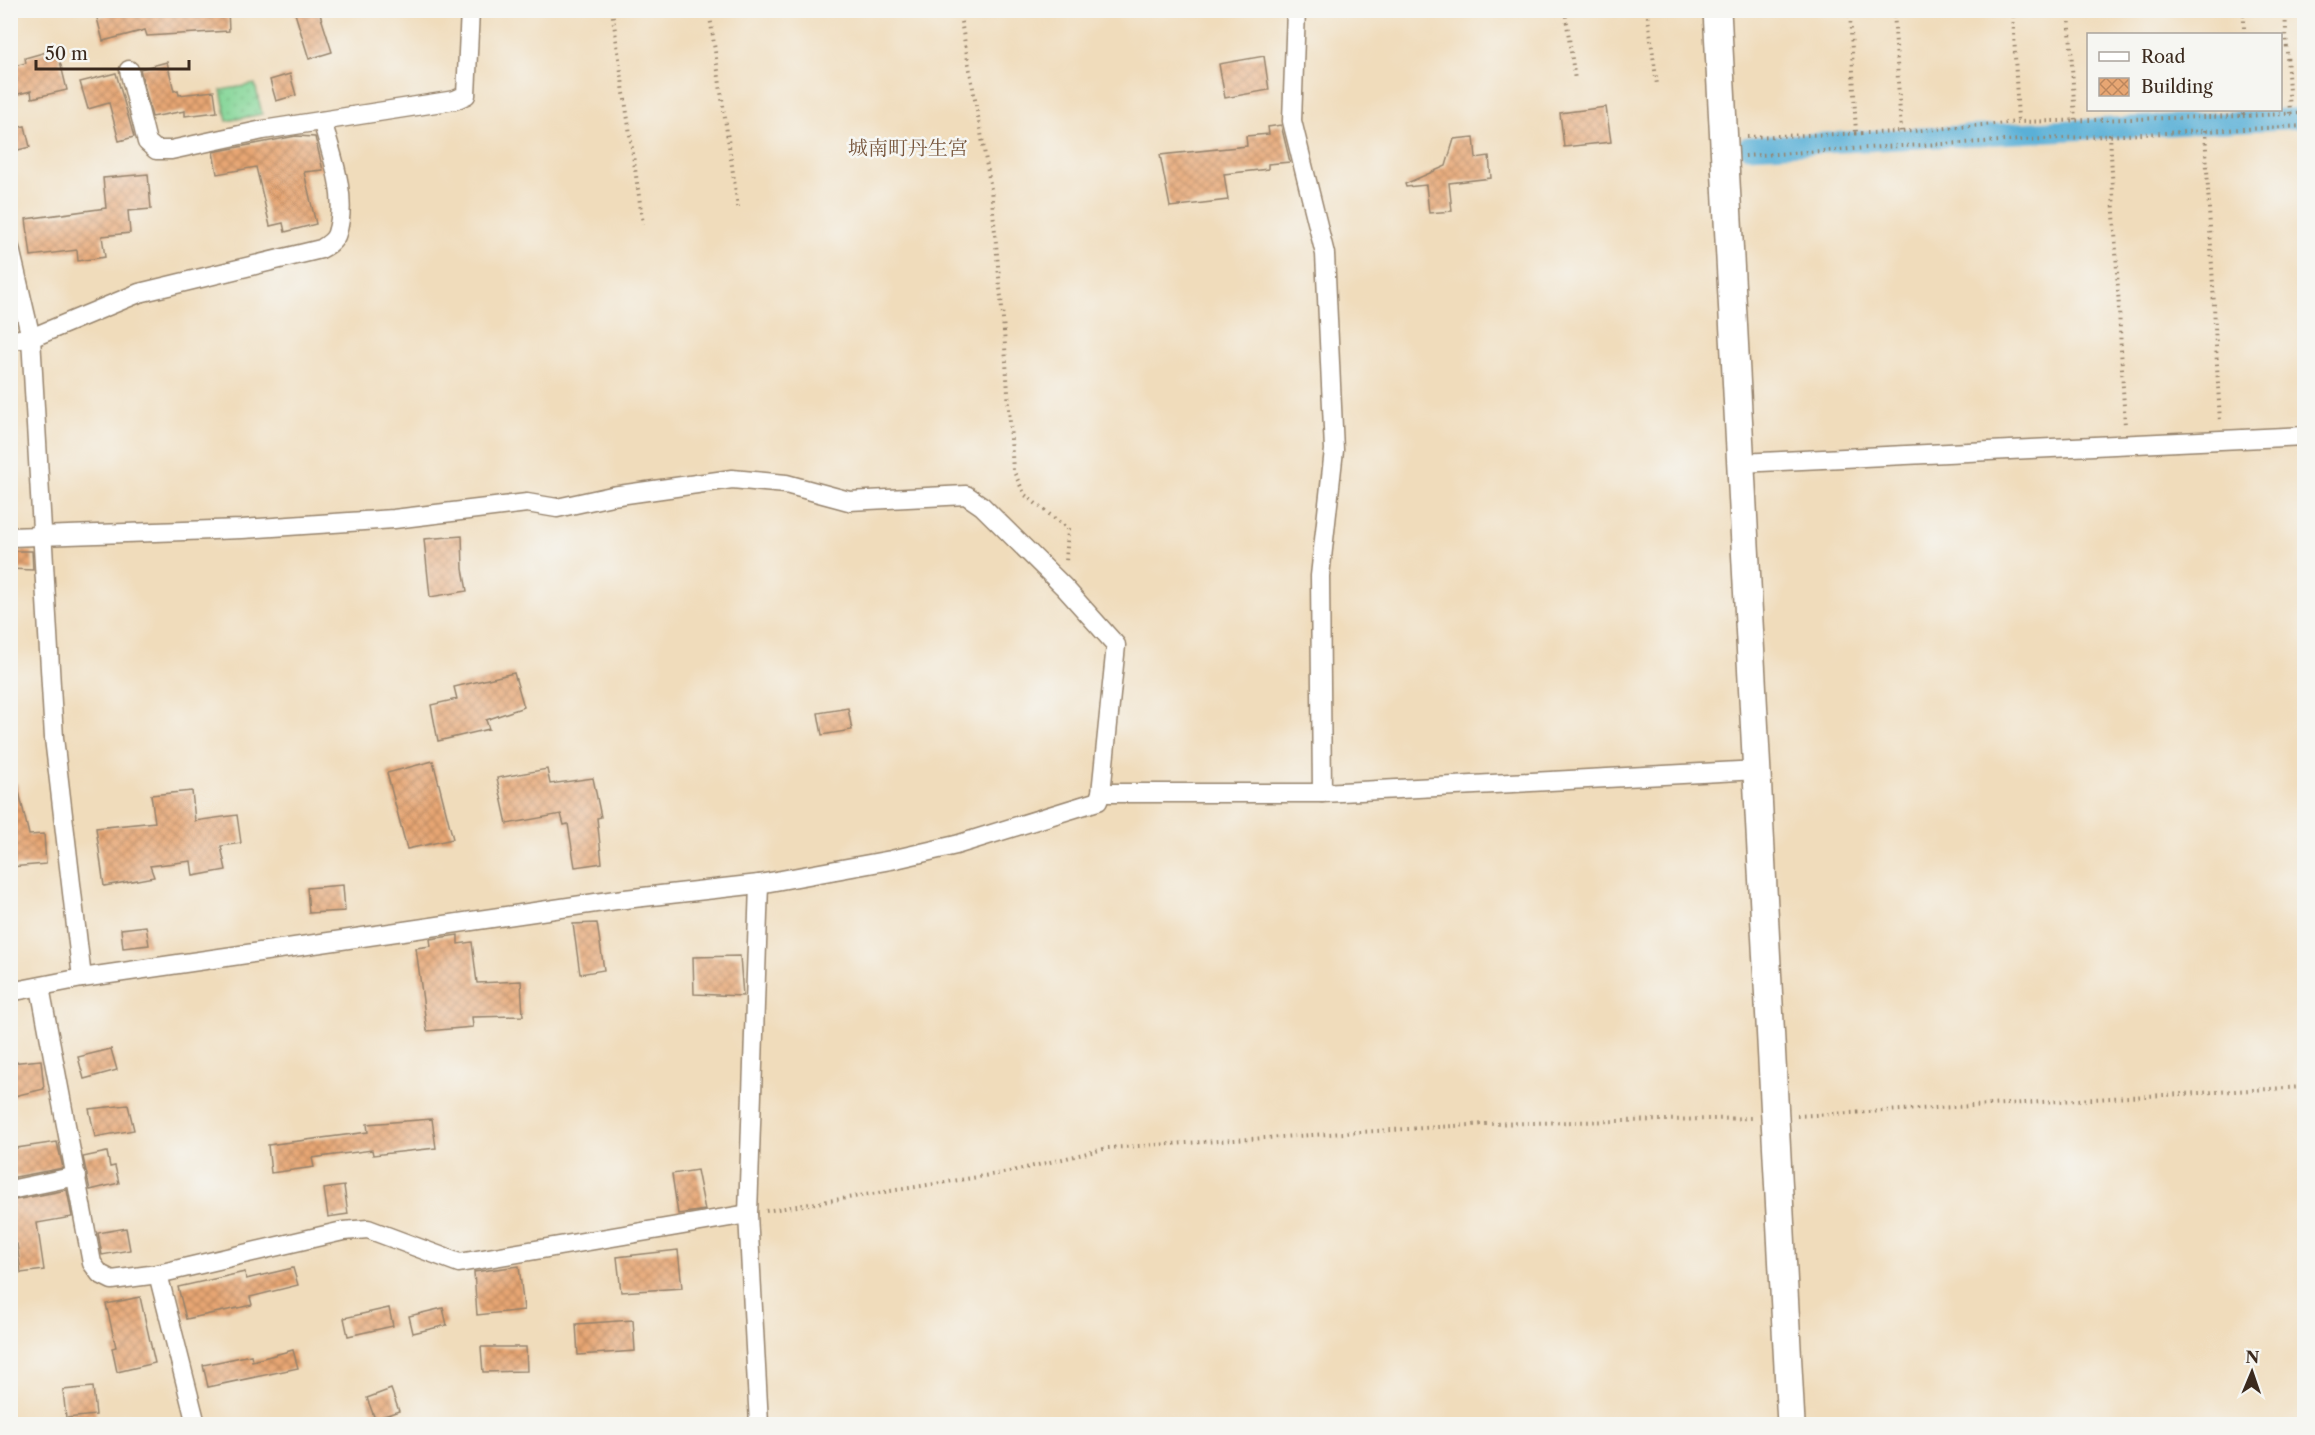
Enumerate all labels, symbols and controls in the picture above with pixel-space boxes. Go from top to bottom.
scale bar [36,33,189,71]
legend [2087,33,2282,111]
text: 50 m [45,43,88,65]
text: Road [2141,46,2186,68]
text: Building [2141,76,2213,98]
district label: 城南町丹生宮 [848,136,968,160]
north arrow [2222,1342,2282,1402]
text: N [2245,1347,2260,1367]

